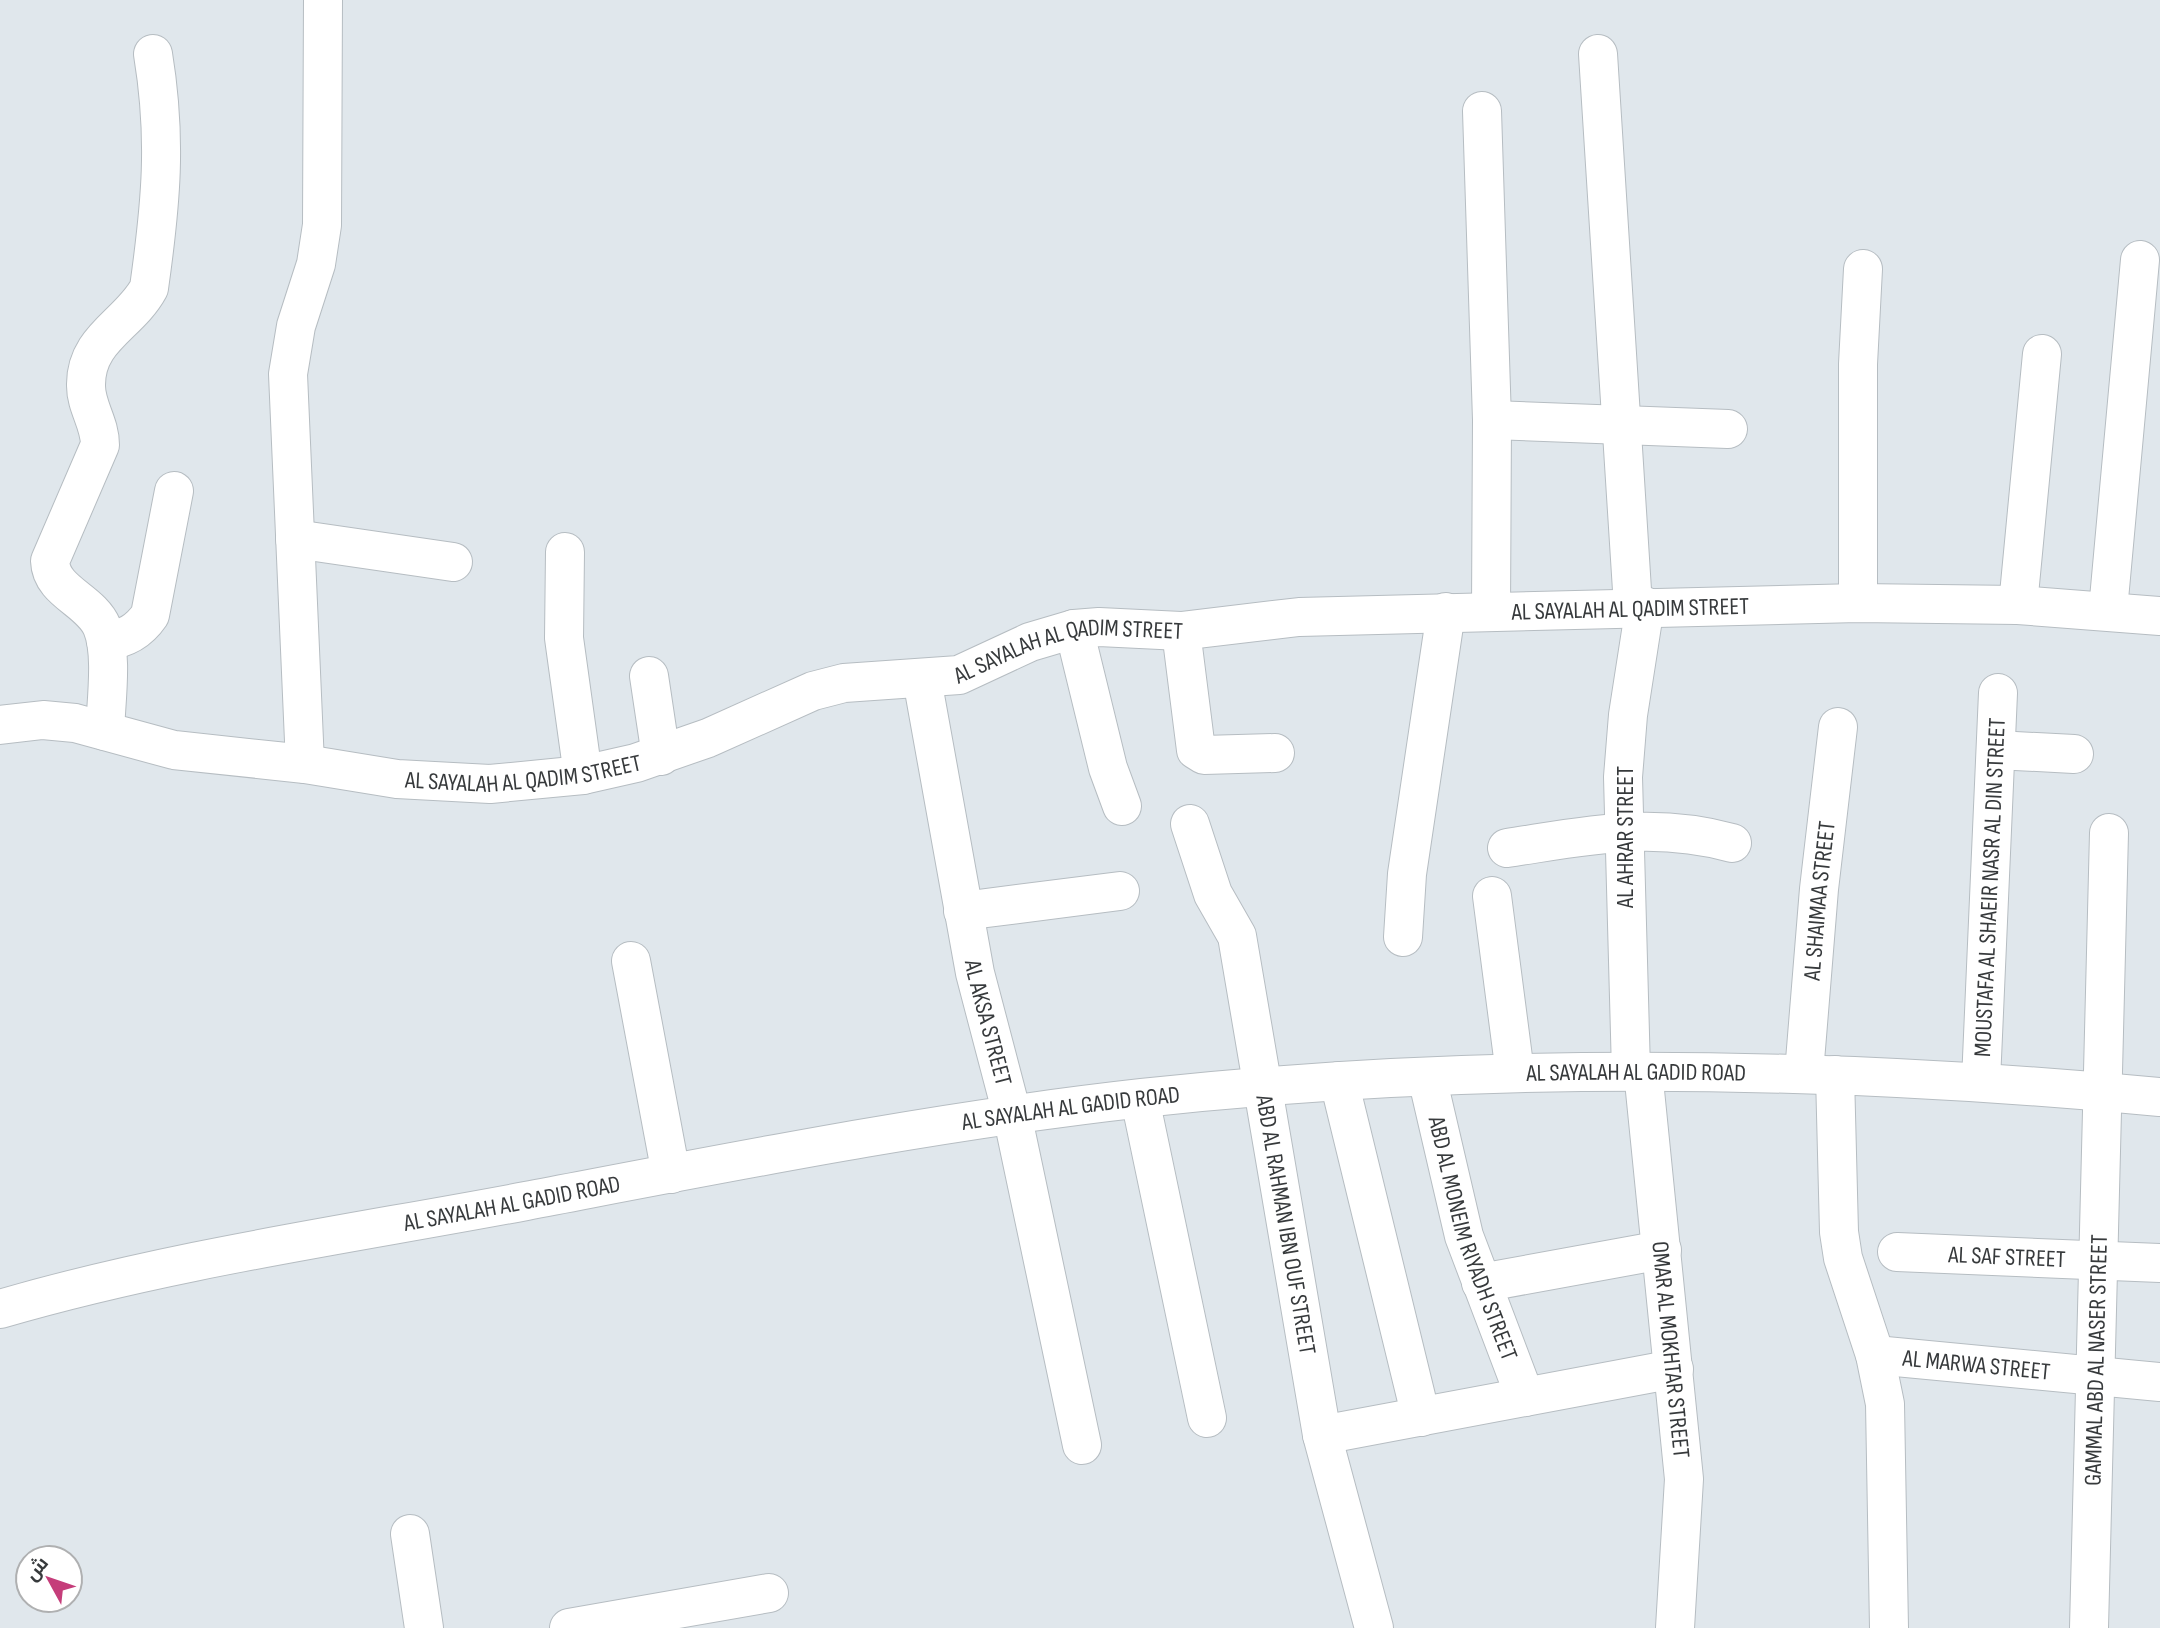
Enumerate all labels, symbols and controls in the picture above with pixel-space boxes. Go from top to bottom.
street label: AL SAYALAH AL QADIM STREET [1510,592,1750,627]
street label: AL SAYALAH AL QADIM STREET [948,613,1184,691]
street label: MOUSTAFA AL SHAEIR NASR AL DIN STREET [1968,717,2012,1057]
street label: AL SAYALAH AL QADIM STREET [403,748,644,799]
street label: AL AHRAR STREET [1611,766,1640,909]
street label: AL SHAIMAA STREET [1798,819,1842,983]
street label: AL AKSA STREET [958,957,1018,1089]
street label: AL SAYALAH AL GADID ROAD [1525,1058,1746,1088]
street label: AL SAYALAH AL GADID ROAD [959,1080,1181,1137]
street label: ABD AL RAHMAN IBN OUF STREET [1249,1092,1322,1357]
street label: ABD AL MONEIM RIYADH STREET [1421,1113,1524,1365]
street label: AL SAYALAH AL GADID ROAD [401,1169,623,1238]
street label: GAMMAL ABD AL NASER STREET [2079,1234,2114,1486]
street label: OMAR AL MOKHTAR STREET [1645,1240,1696,1460]
street label: AL SAF STREET [1947,1240,2066,1274]
street label: AL MARWA STREET [1900,1344,2052,1387]
north arrow [14,1544,84,1614]
text: ش [20,1552,54,1586]

